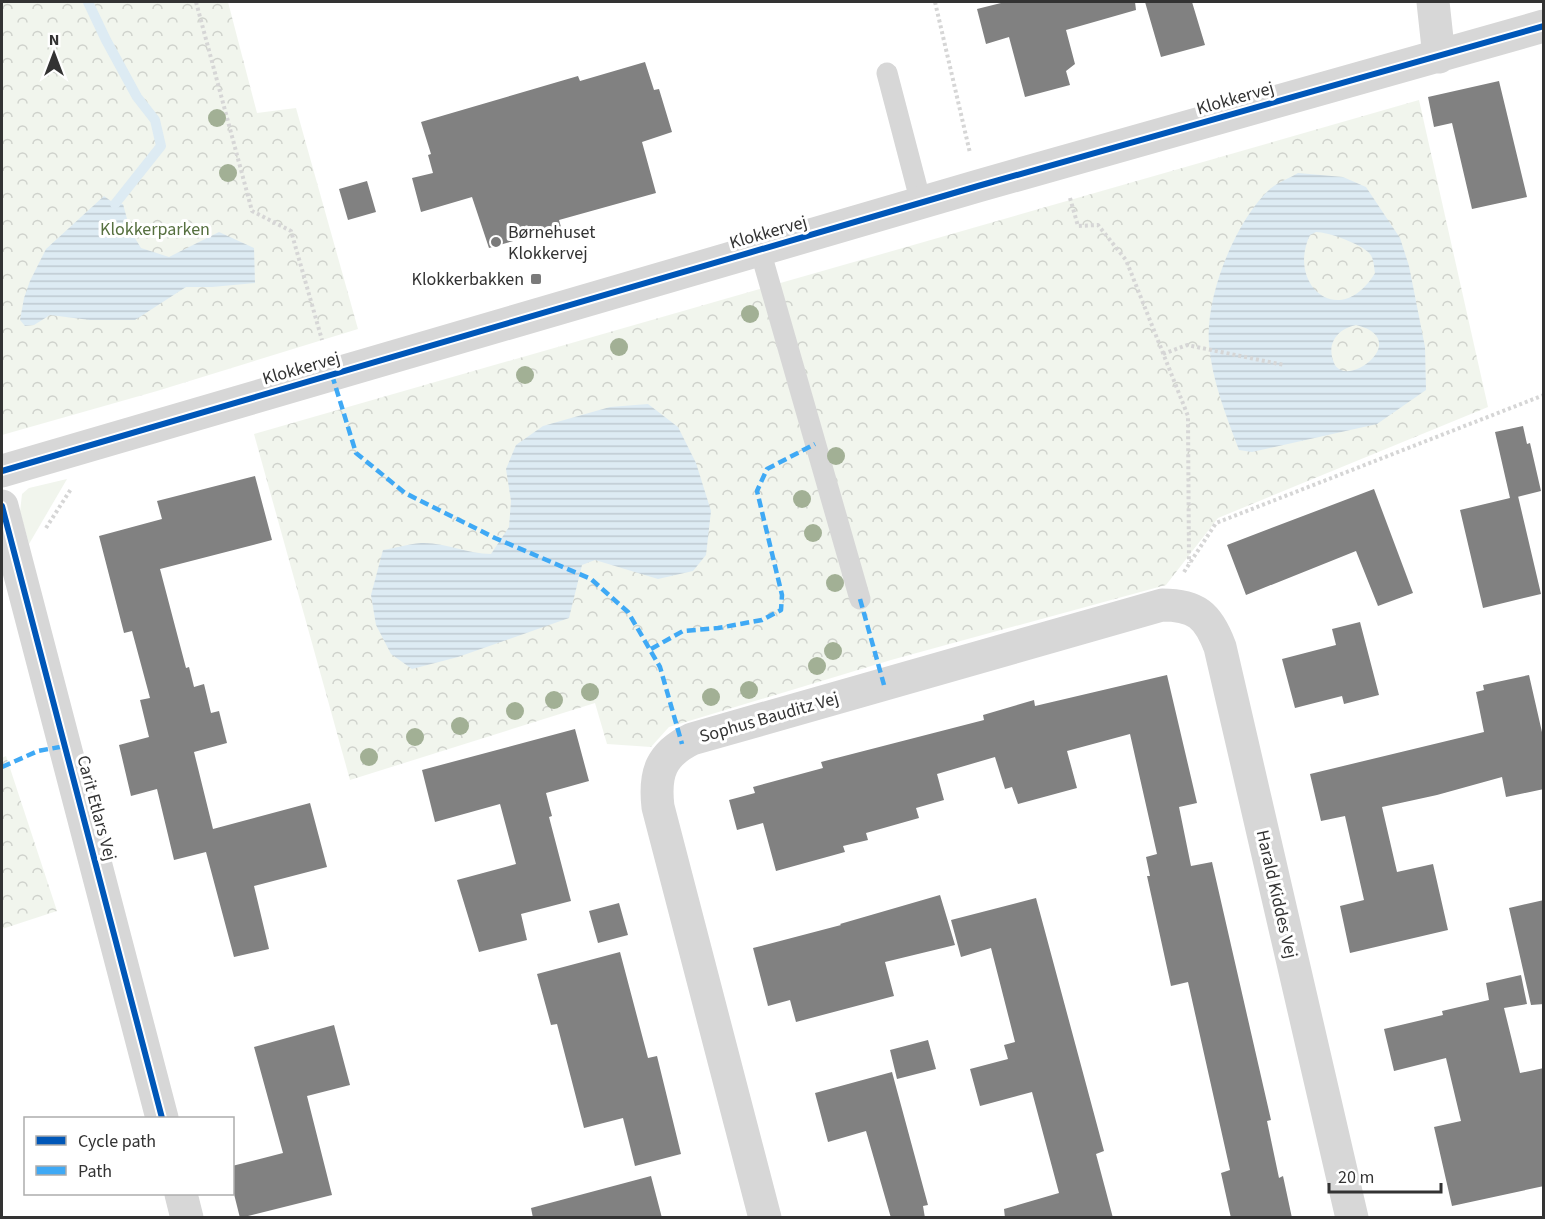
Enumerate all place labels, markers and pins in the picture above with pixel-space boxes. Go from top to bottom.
place label: Børnehuset Klokkervej [508,220,595,266]
marker: Børnehuset Klokkervej [489,235,503,249]
place label: Klokkerbakken [412,267,524,292]
marker: Klokkerbakken [529,272,543,286]

